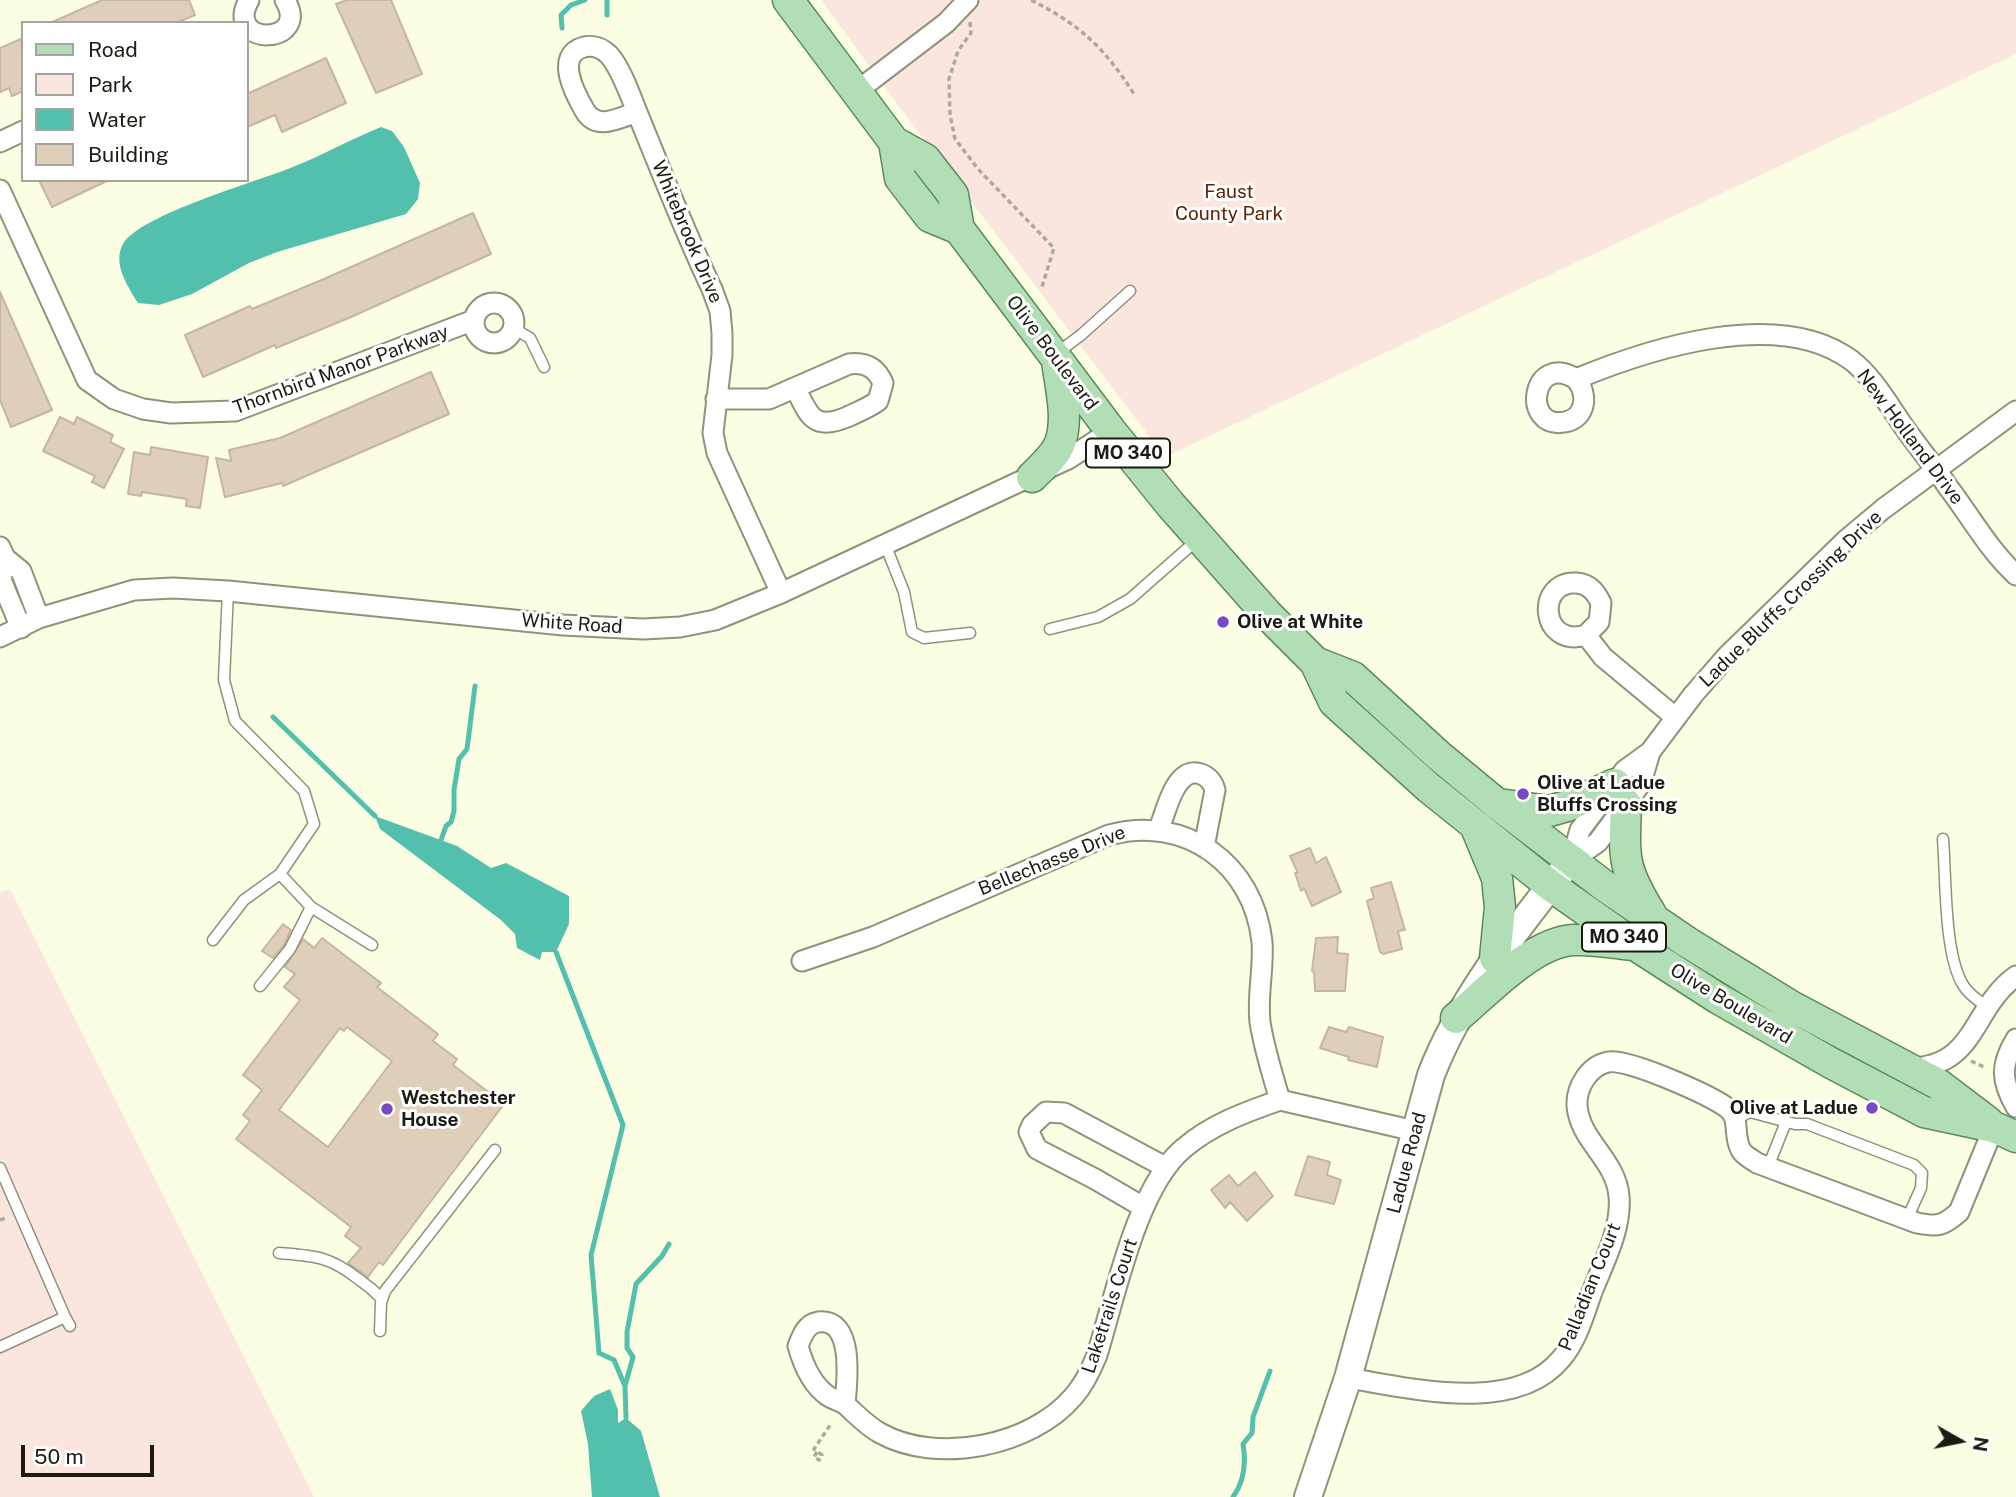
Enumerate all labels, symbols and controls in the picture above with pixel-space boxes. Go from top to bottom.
legend [21,21,248,182]
text: Road [88,37,138,62]
text: Park [88,72,133,97]
text: Water [88,107,146,132]
text: Building [88,142,169,167]
street label: Whitebrook Drive [647,157,727,307]
park label: Faust County Park [1175,181,1283,225]
street label: Olive Boulevard [1001,291,1103,415]
street label: Thornbird Manor Parkway [230,320,452,420]
street label: New Holland Drive [1852,365,1968,509]
road number: MO 340 [1086,438,1170,467]
street label: Ladue Bluffs Crossing Drive [1695,506,1887,692]
street label: White Road [521,609,623,639]
place label: Olive at White [1237,611,1363,633]
marker: Olive at White [1215,614,1231,630]
place label: Olive at Ladue Bluffs Crossing [1537,772,1677,816]
marker: Olive at Ladue Bluffs Crossing [1515,786,1531,802]
street label: Bellechasse Drive [975,821,1129,901]
road number: MO 340 [1582,922,1666,952]
street label: Olive Boulevard [1666,959,1796,1049]
place label: Westchester House [401,1087,516,1131]
place label: Olive at Ladue [1730,1097,1858,1119]
marker: Olive at Ladue [1864,1100,1880,1116]
marker: Westchester House [379,1101,395,1117]
street label: Ladue Road [1383,1110,1431,1216]
street label: Palladian Court [1554,1220,1626,1354]
street label: Laketrails Court [1077,1236,1143,1376]
north arrow [1925,1406,1995,1476]
scale bar [24,1430,158,1474]
text: N [1969,1435,1993,1453]
text: 50 m [34,1444,84,1469]

